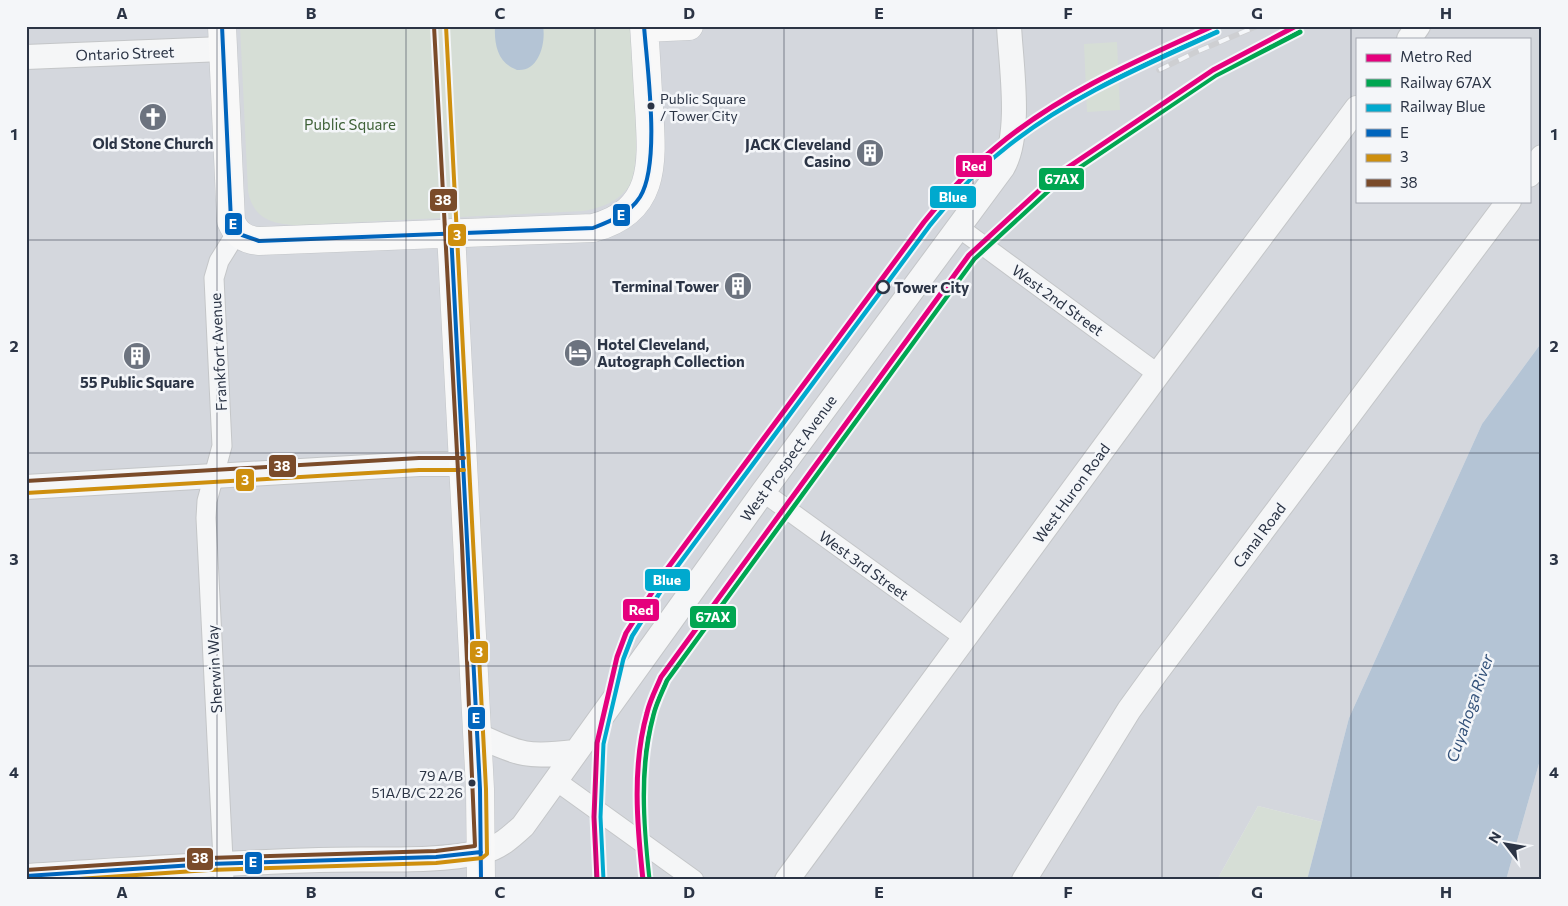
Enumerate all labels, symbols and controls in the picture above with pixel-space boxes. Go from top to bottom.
text: A [116,3,128,22]
text: B [306,3,317,22]
text: C [495,3,506,22]
text: D [683,3,695,22]
text: E [874,3,884,22]
text: F [1063,3,1073,22]
text: G [1251,3,1263,22]
text: H [1440,3,1452,22]
legend [1356,38,1530,202]
street label: Ontario Street [75,42,175,64]
text: Metro Red [1400,47,1472,65]
text: Railway 67AX [1400,73,1492,91]
place label: Public Square / Tower City [660,90,746,124]
text: Railway Blue [1400,97,1486,115]
marker: Public Square / Tower City [646,101,656,111]
church icon: Old Stone Church [138,102,168,132]
park label: Public Square [304,115,396,133]
text: E [1400,123,1409,141]
text: 1 [10,124,18,143]
text: 1 [1550,124,1558,143]
place label: Old Stone Church [93,134,213,152]
place label: JACK Cleveland Casino [745,135,851,170]
building icon: JACK Cleveland Casino [855,138,885,168]
text: 3 [1400,147,1409,165]
line badge: Red [955,154,993,178]
text: Red [962,157,986,174]
line badge: 67AX [1038,167,1085,191]
text: 67AX [1044,170,1080,187]
text: 38 [1400,173,1418,191]
line badge: Blue [929,185,977,209]
line badge: 38 [429,188,458,212]
text: Blue [939,188,967,205]
text: 38 [435,191,452,208]
line badge: E [612,203,631,227]
text: E [617,206,625,223]
line badge: E [224,212,243,236]
text: E [229,215,237,232]
line badge: 3 [447,223,467,247]
text: 3 [453,226,461,243]
street label: West 2nd Street [1009,261,1107,339]
building icon: Terminal Tower [723,271,753,301]
place label: Terminal Tower [612,277,719,295]
place label: Tower City [894,278,970,296]
marker: Tower City [876,280,890,294]
street label: Frankfort Avenue [206,292,230,412]
place label: Hotel Cleveland, Autograph Collection [597,335,745,370]
text: 2 [9,336,19,355]
text: 2 [1549,336,1559,355]
hotel icon: Hotel Cleveland, Autograph Collection [563,338,593,368]
building icon: 55 Public Square [122,341,152,371]
place label: 55 Public Square [80,373,194,391]
street label: West Prospect Avenue [736,391,840,525]
street label: West Huron Road [1029,440,1113,546]
line badge: 38 [268,454,297,478]
text: 38 [274,457,291,474]
line badge: 3 [235,468,255,492]
text: 3 [241,471,249,488]
street label: Canal Road [1229,499,1289,571]
street label: West 3rd Street [816,527,912,603]
text: 3 [9,549,19,568]
text: 3 [1549,549,1559,568]
line badge: Blue [644,568,691,592]
text: Blue [653,571,681,588]
line badge: Red [622,598,660,622]
text: Red [629,601,653,618]
line badge: 67AX [689,605,737,629]
text: 67AX [695,608,731,625]
street label: Sherwin Way [203,624,225,714]
line badge: 3 [469,640,489,664]
text: 3 [475,643,483,660]
water label: Cuyahoga River [1442,651,1497,764]
line badge: E [467,706,486,730]
text: E [472,709,480,726]
text: 4 [9,762,19,781]
text: 4 [1549,762,1559,781]
place label: 79 A/B 51A/B/C 22 26 [371,767,463,801]
marker: 79 A/B 51A/B/C 22 26 [467,778,477,788]
north arrow [1480,818,1530,868]
text: N [1484,828,1504,846]
line badge: 38 [186,847,214,871]
text: 38 [192,849,209,866]
line badge: E [244,851,263,875]
text: E [249,853,257,870]
text: A [116,882,128,901]
text: B [306,882,317,901]
text: C [495,882,506,901]
text: D [683,882,695,901]
text: E [874,882,884,901]
text: F [1063,882,1073,901]
text: G [1251,882,1263,901]
text: H [1440,882,1452,901]

